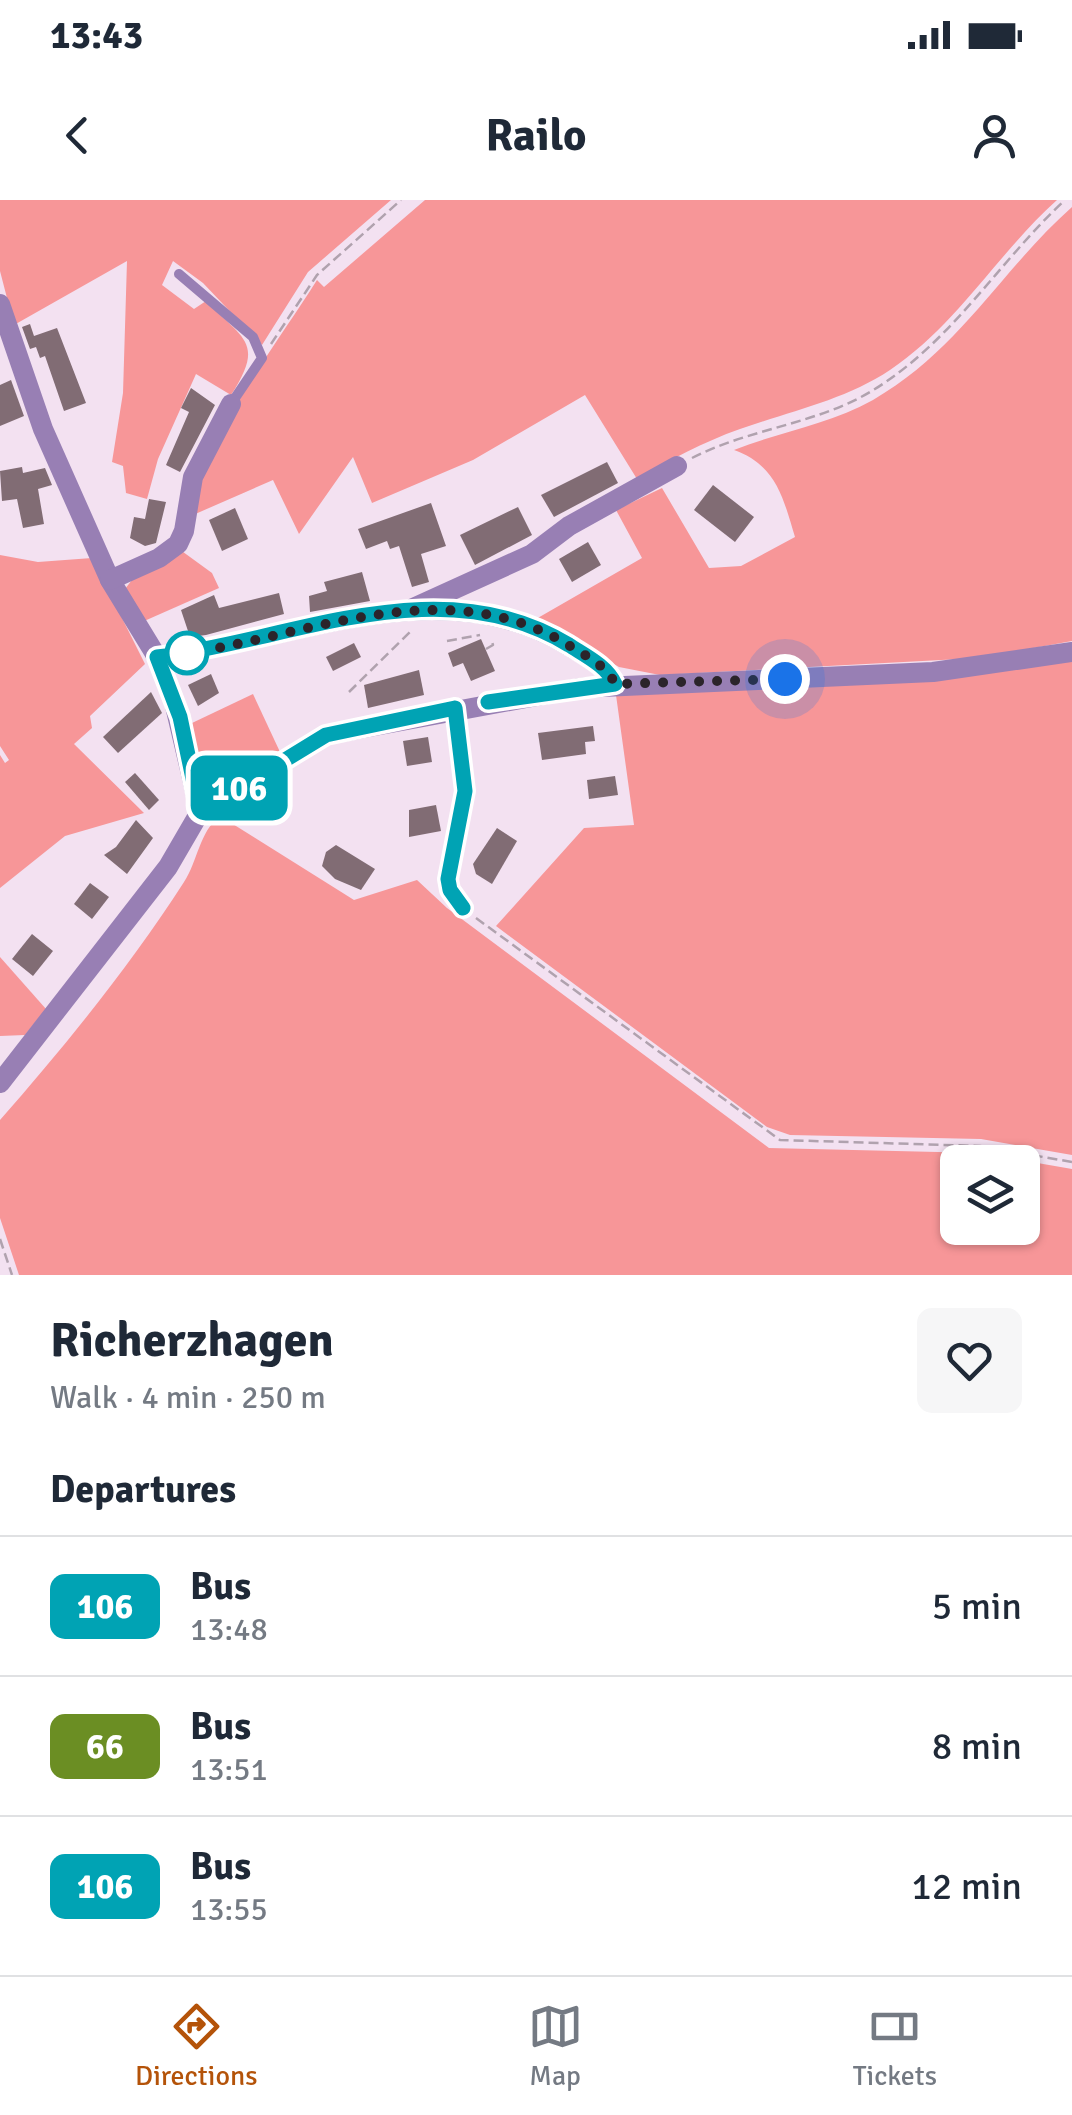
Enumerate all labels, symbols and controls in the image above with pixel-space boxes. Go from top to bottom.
text: 13:43 [50,12,143,59]
icon: back [50,108,105,163]
text: Railo [485,108,587,163]
icon: person [967,108,1022,163]
unlabelled marker [166,632,208,674]
your location [760,654,810,704]
line badge: 106 [182,756,296,820]
text: 106 [211,767,267,810]
map controls [940,1145,1040,1245]
button: layers [940,1145,1040,1245]
button: heart [917,1308,1022,1413]
text: Richerzhagen [50,1311,334,1370]
text: Walk · 4 min · 250 m [50,1378,326,1417]
text: Departures [50,1466,236,1513]
text: Bus [190,1563,251,1610]
text: 5 min [932,1583,1022,1630]
text: 106 [77,1585,133,1628]
text: 13:48 [190,1610,268,1649]
text: Bus [190,1703,251,1750]
text: 8 min [932,1723,1022,1770]
text: 66 [86,1725,124,1768]
text: 13:51 [190,1750,268,1789]
text: Bus [190,1843,251,1890]
text: 12 min [911,1863,1022,1910]
text: 106 [77,1865,133,1908]
text: 13:55 [190,1890,268,1929]
tab: Directions [135,1999,257,2093]
tab: Map [528,1999,583,2093]
tab: Tickets [853,1999,937,2093]

